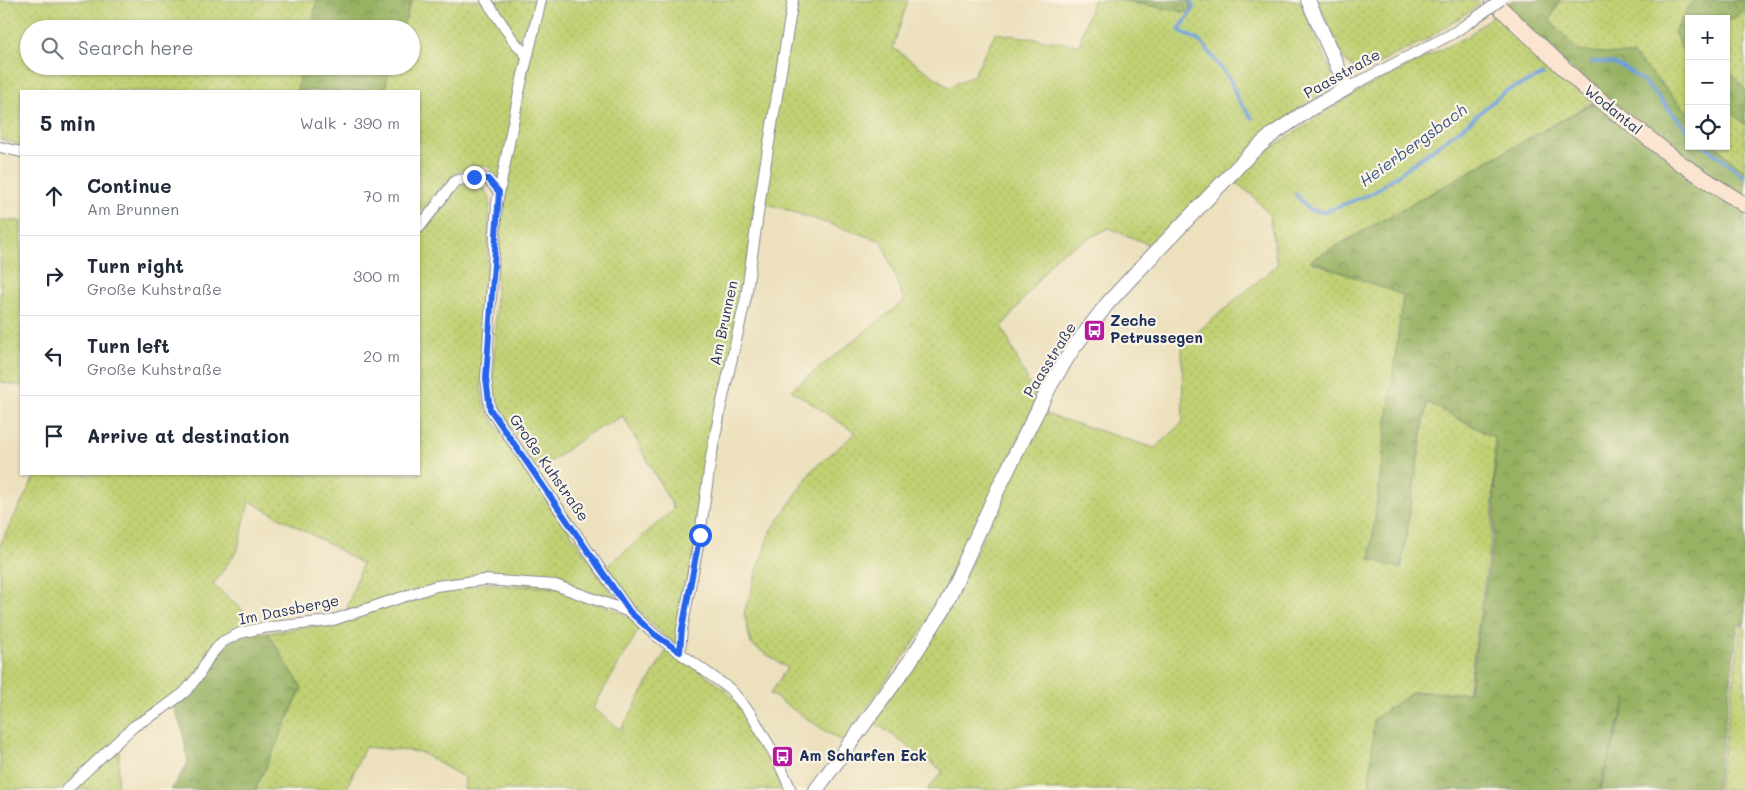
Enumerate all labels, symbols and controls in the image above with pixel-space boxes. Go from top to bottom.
map controls [1685,15,1730,150]
button: + [1685,15,1730,60]
search box [20,20,420,75]
icon: search [38,34,66,62]
text: Search here [78,35,194,60]
street label: Paasstraße [1300,44,1383,102]
button: − [1685,60,1730,105]
street label: Wodantal [1581,80,1647,139]
water label: Heierbergsbach [1355,99,1471,191]
button: locate [1685,105,1730,150]
text: 5 min [40,109,96,136]
text: Walk · 390 m [300,112,400,133]
route end [463,166,486,189]
text: Continue [87,173,172,198]
icon: ahead [40,182,68,210]
text: 70 m [363,185,400,206]
text: Am Brunnen [87,198,179,219]
text: Turn right [87,253,184,278]
icon: right [40,262,68,290]
text: 300 m [353,265,400,286]
text: Große Kuhstraße [87,278,222,299]
street label: Am Brunnen [704,278,742,367]
place label: Zeche Petrussegen [1110,310,1203,347]
street label: Paasstraße [1018,318,1080,401]
bus stop icon: Zeche Petrussegen [1082,318,1106,342]
text: Turn left [87,333,170,358]
icon: left [40,342,68,370]
text: 20 m [363,345,400,366]
text: Große Kuhstraße [87,358,222,379]
street label: Große Kuhstraße [505,410,594,525]
icon: arrive [40,422,68,450]
text: Arrive at destination [87,423,290,448]
route start [689,524,712,547]
street label: Im Dassberge [237,589,341,629]
bus stop icon: Am Scharfen Eck [771,744,795,768]
place label: Am Scharfen Eck [799,745,927,765]

